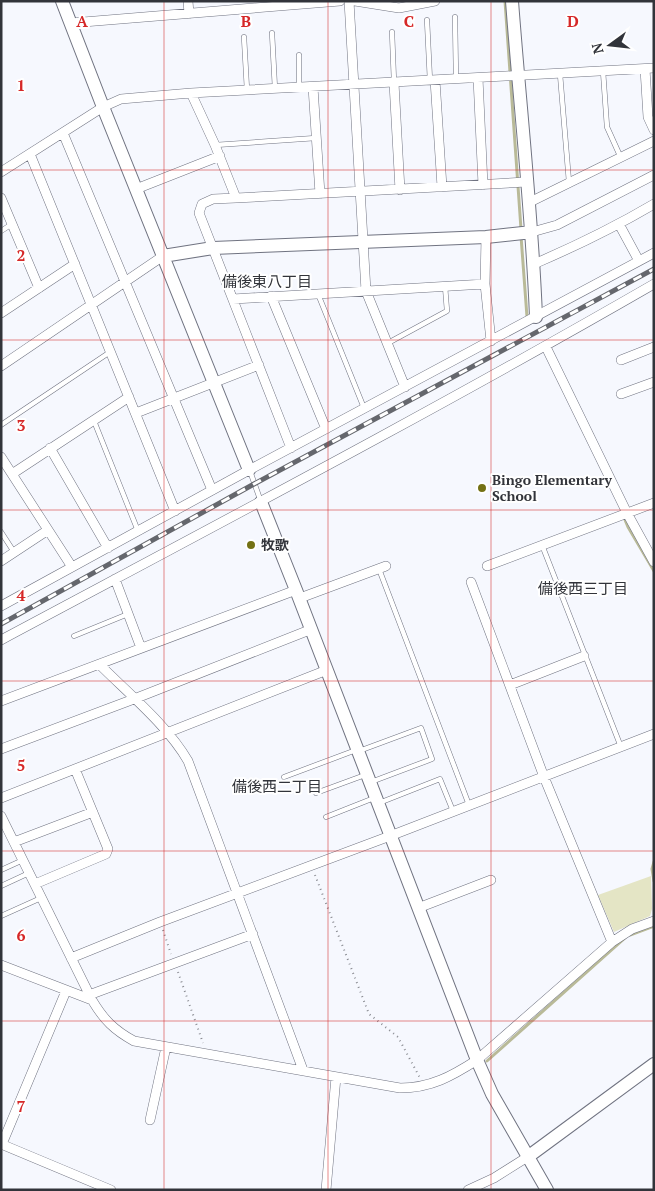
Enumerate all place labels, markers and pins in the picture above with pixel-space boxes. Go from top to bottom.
place label: Bingo Elementary School [492,470,612,505]
marker: Bingo Elementary School [476,482,488,494]
place label: 牧歌 [261,535,289,554]
marker: 牧歌 [245,539,257,551]

